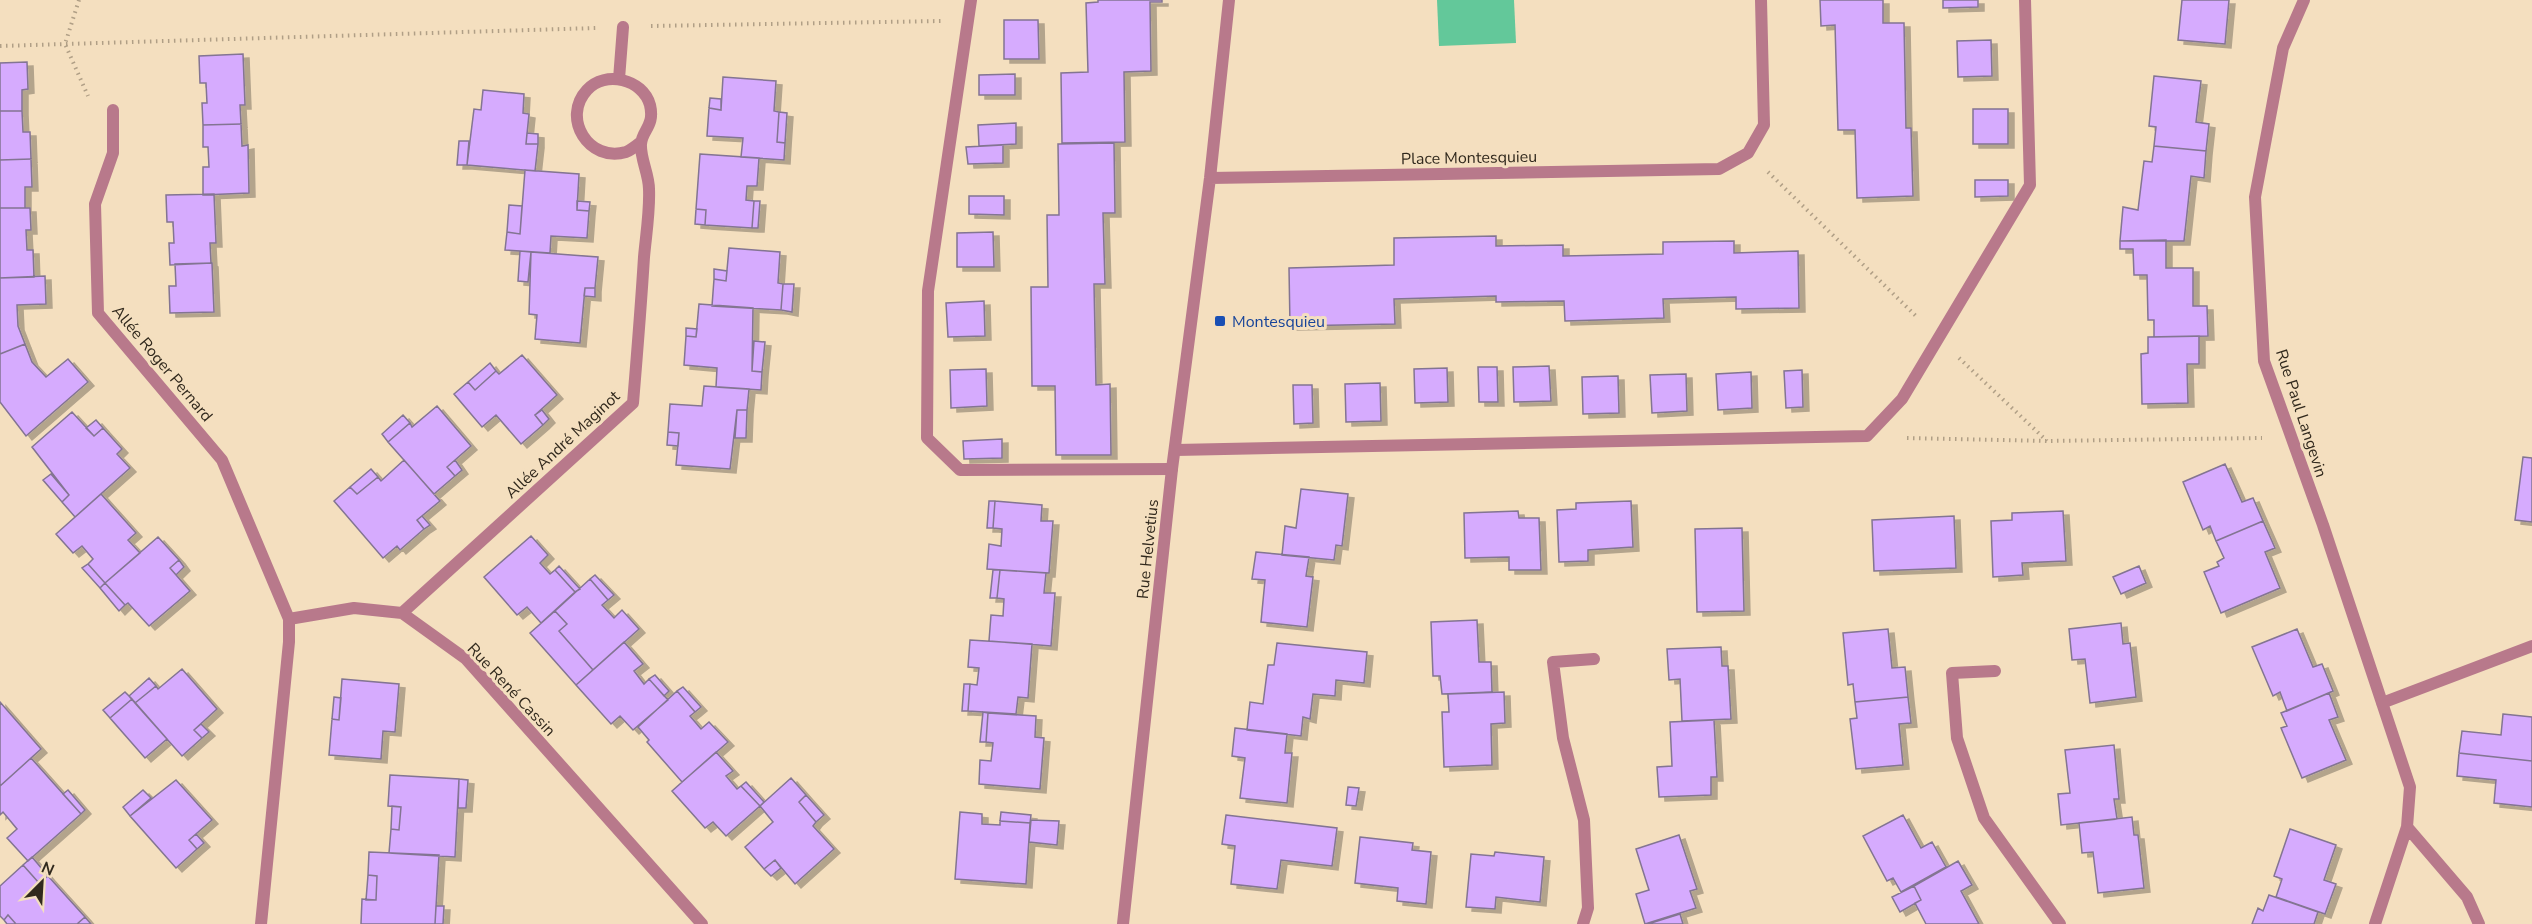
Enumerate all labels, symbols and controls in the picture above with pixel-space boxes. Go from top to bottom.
street label: Place Montesquieu [1401,146,1537,170]
street label: Allée Roger Pernard [107,301,218,427]
place label: Montesquieu [1232,311,1325,333]
marker: Montesquieu [1213,314,1227,328]
street label: Rue Paul Langevin [2270,346,2332,480]
street label: Allée André Maginot [501,386,625,504]
street label: Rue Helvetius [1132,498,1164,600]
street label: Rue René Cassin [462,638,560,741]
north arrow [12,852,72,912]
text: N [38,857,58,882]

